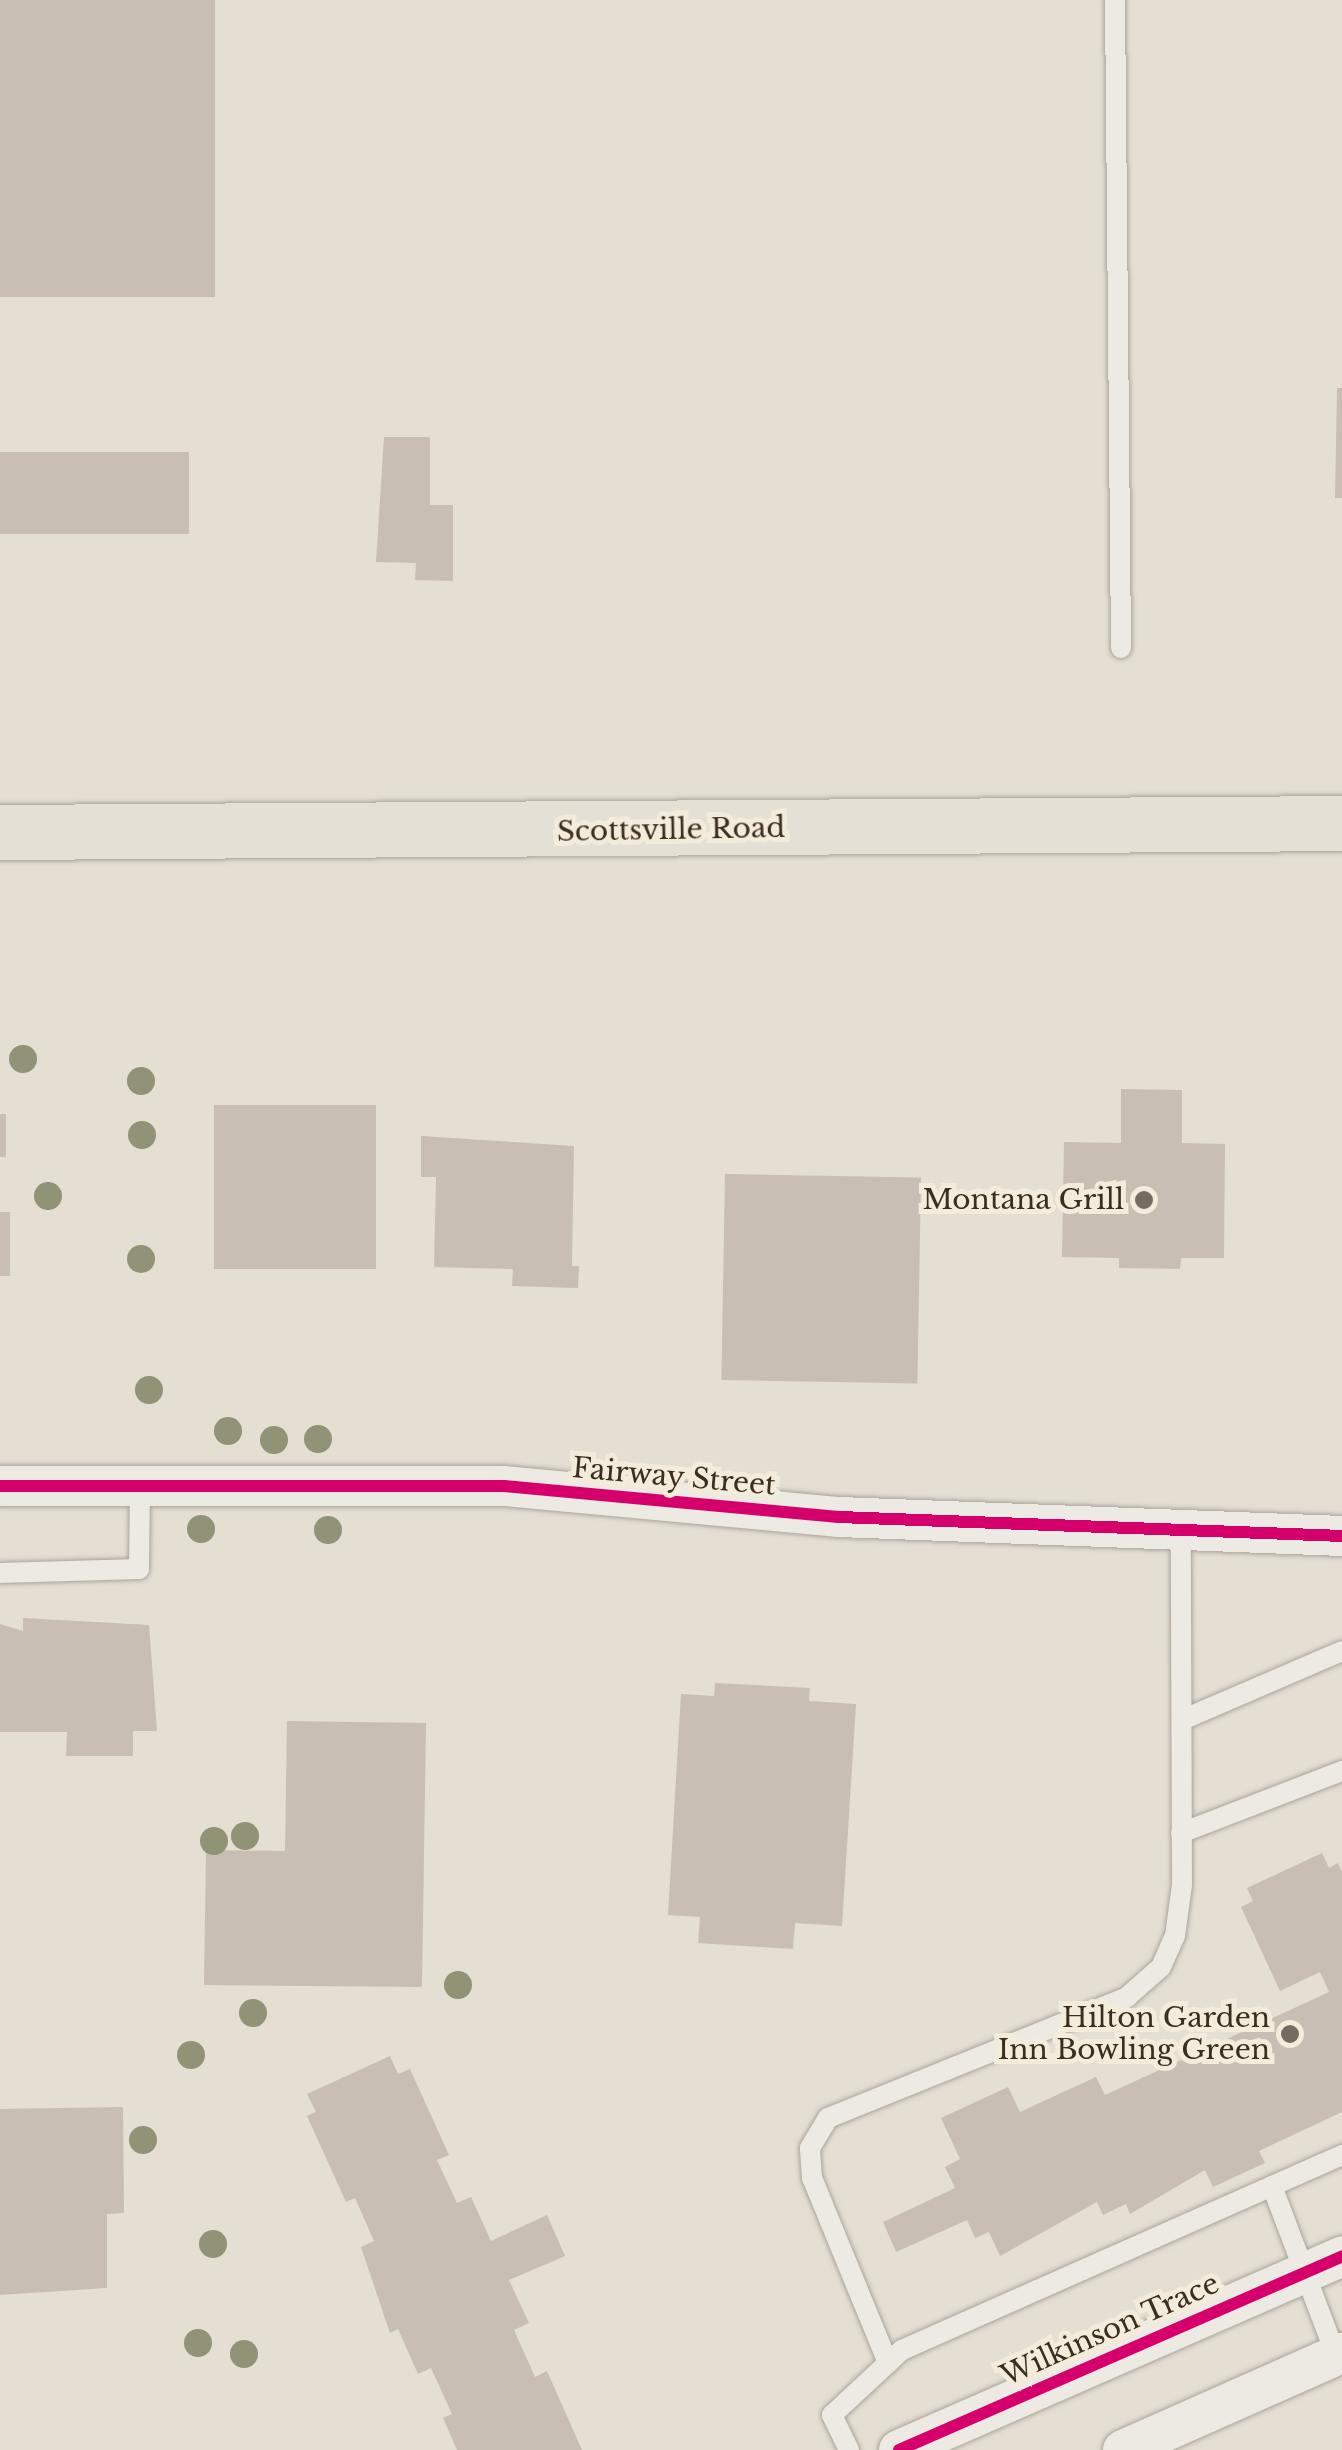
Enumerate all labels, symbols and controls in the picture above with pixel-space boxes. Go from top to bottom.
street label: Scottsville Road [557,811,785,849]
place label: Montana Grill [922,1183,1124,1217]
marker: Montana Grill [1133,1189,1155,1211]
street label: Fairway Street [571,1451,777,1503]
place label: Hilton Garden Inn Bowling Green [997,2001,1270,2067]
marker: Hilton Garden Inn Bowling Green [1279,2023,1301,2045]
street label: Wilkinson Trace [995,2267,1225,2393]

